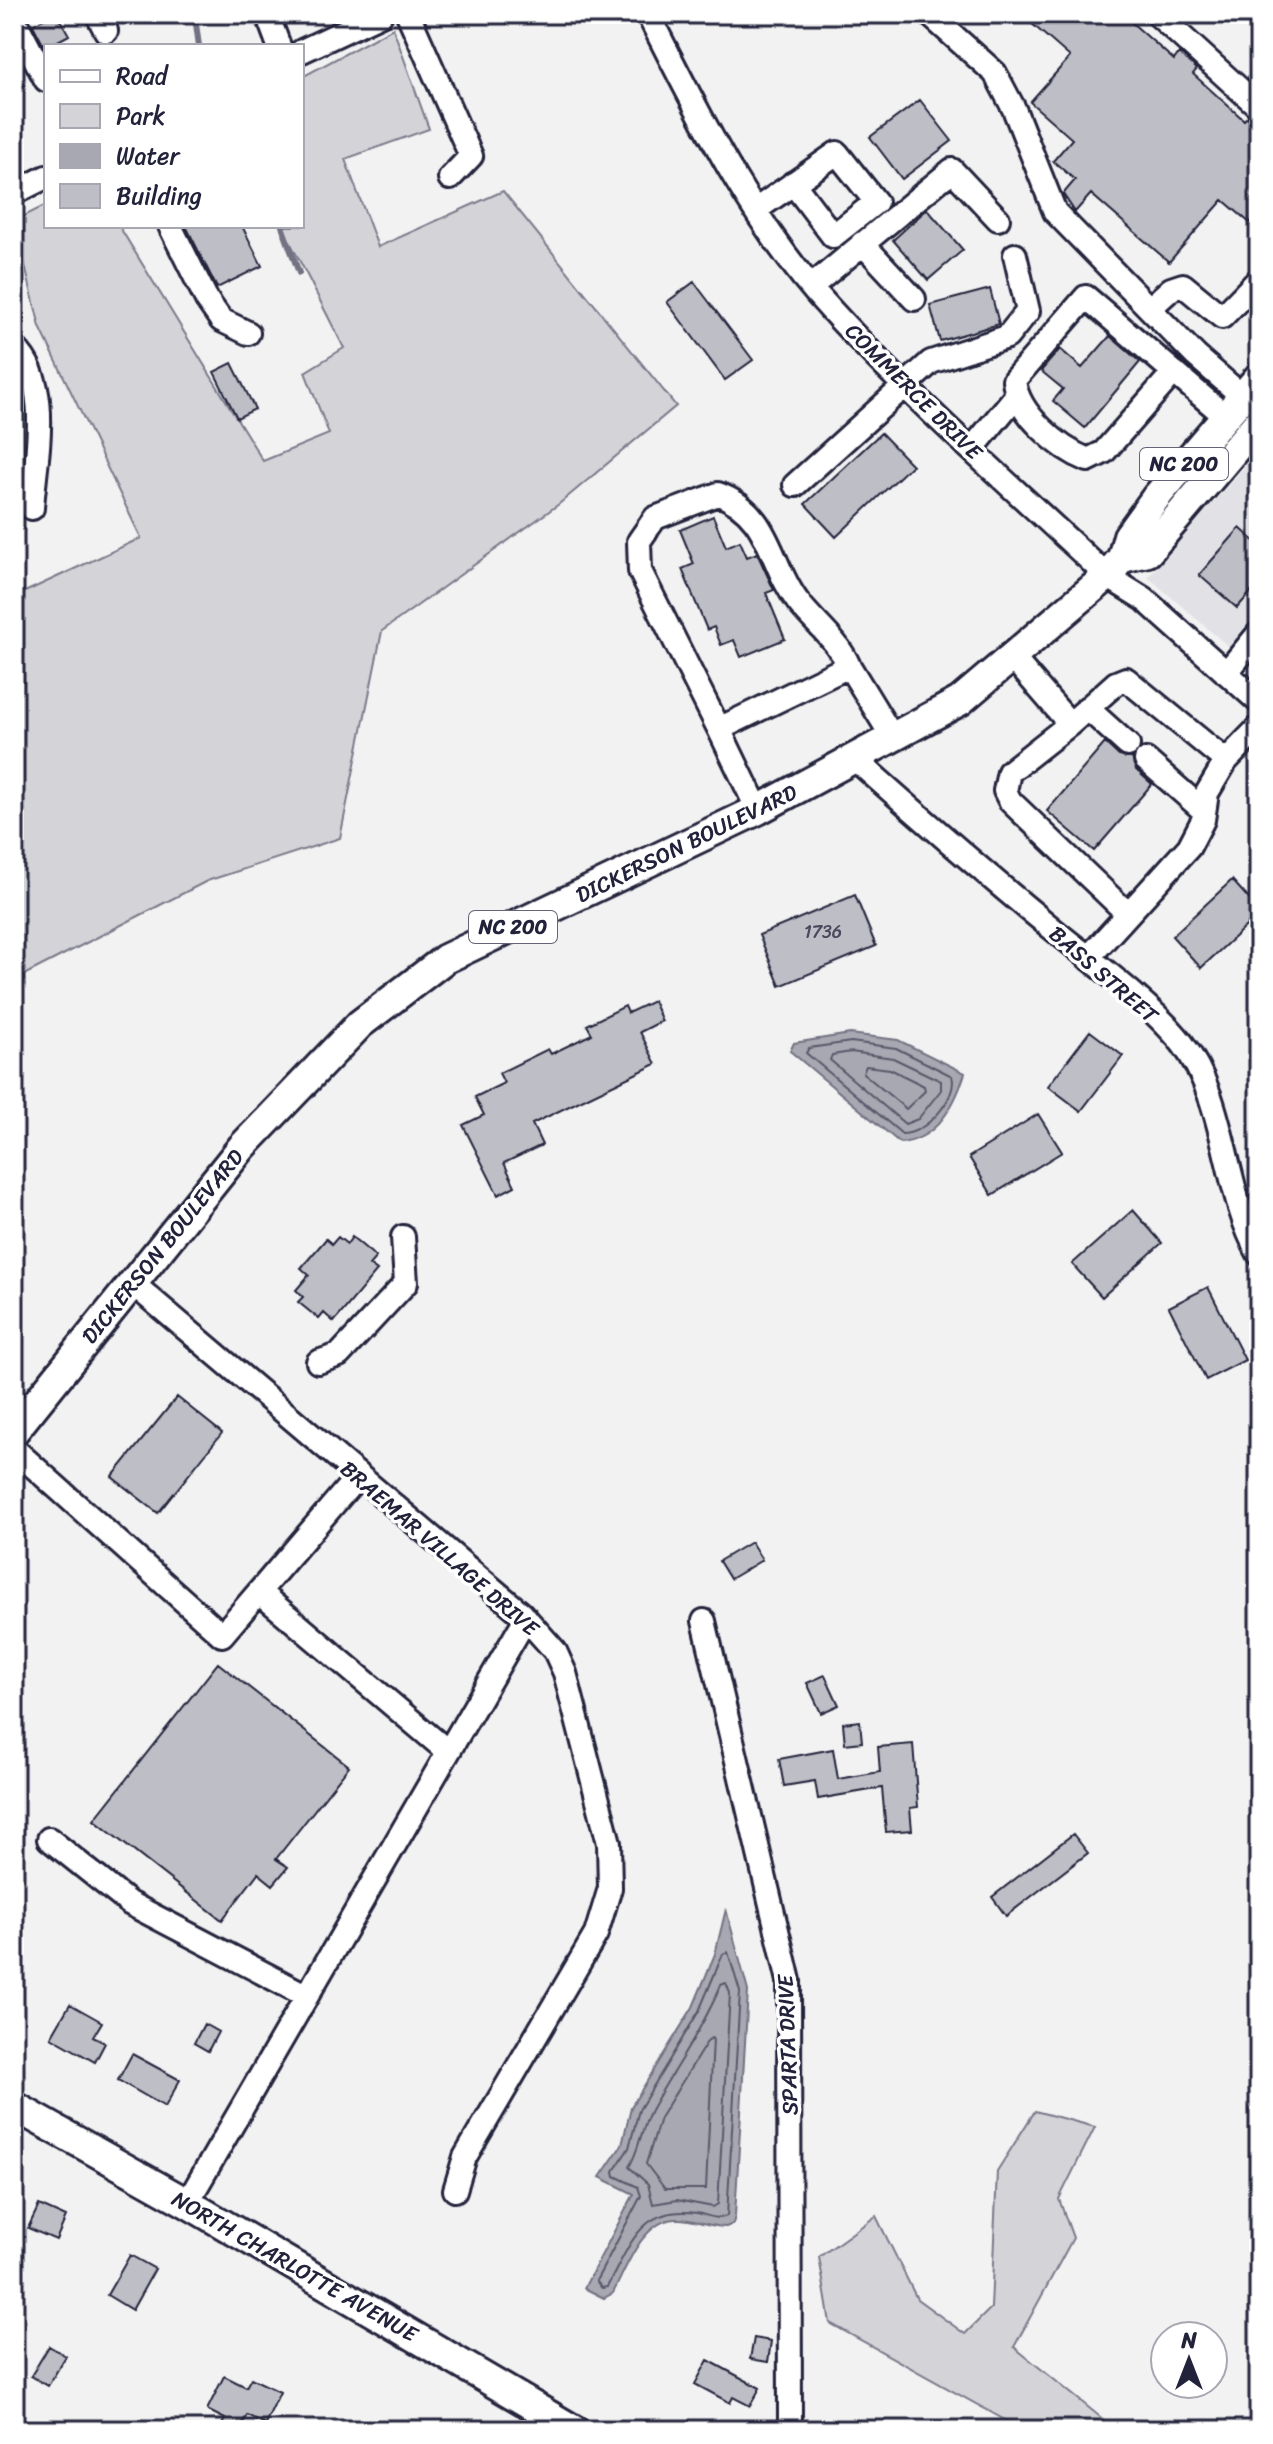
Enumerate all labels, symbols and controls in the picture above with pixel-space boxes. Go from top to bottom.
legend [44,44,304,228]
text: Road [116,55,170,97]
text: Park [116,95,165,137]
text: Water [116,135,181,177]
text: Building [116,175,202,217]
street label: COMMERCE DRIVE [835,313,993,471]
road number: NC 200 [1140,448,1228,480]
street label: DICKERSON BOULEVARD [569,773,804,914]
road number: NC 200 [469,911,557,943]
street label: BASS STREET [1040,915,1169,1034]
house number: 1736 [804,916,842,948]
street label: DICKERSON BOULEVARD [71,1140,254,1353]
street label: BRAEMAR VILLAGE DRIVE [331,1450,550,1647]
street label: SPARTA DRIVE [765,1972,809,2116]
street label: NORTH CHARLOTTE AVENUE [164,2180,427,2354]
north arrow [1149,2320,1229,2400]
text: N [1180,2321,1197,2360]

